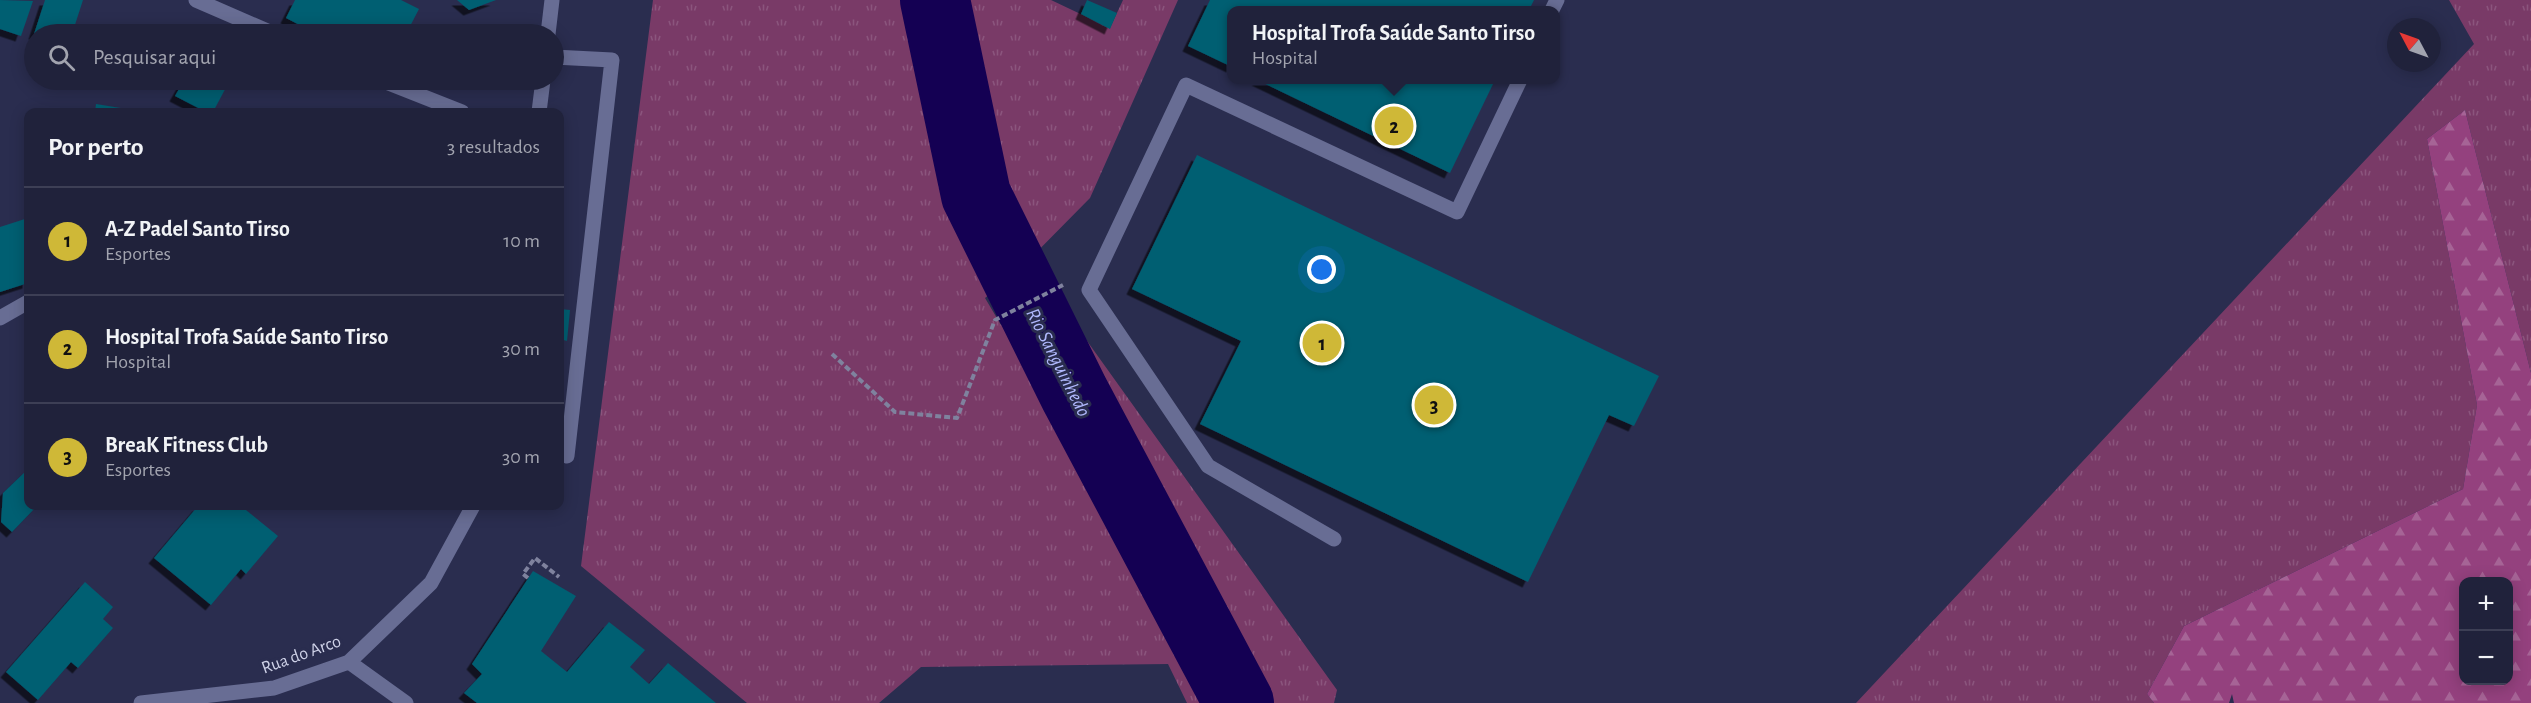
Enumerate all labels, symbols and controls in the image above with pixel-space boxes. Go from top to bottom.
popup [1227,6,1560,84]
north arrow [2387,18,2441,72]
text: Hospital Trofa Saúde Santo Tirso [1252,22,1535,44]
search box [24,24,564,90]
icon: search [45,41,78,74]
text: Pesquisar aqui [93,46,216,68]
text: Hospital [1252,48,1318,68]
pin: 2 [1374,104,1414,148]
text: Por perto [48,134,144,160]
text: 3 resultados [447,137,540,157]
text: A-Z Padel Santo Tirso [105,218,290,240]
text: 1 [64,231,71,251]
text: 10 m [503,231,540,251]
text: Esportes [105,244,171,264]
your location [1307,255,1336,284]
water label: Rio Sanguinhedo [1022,305,1094,420]
pin: 1 [1302,320,1342,366]
text: Hospital Trofa Saúde Santo Tirso [105,326,388,348]
text: 2 [63,339,72,359]
text: 30 m [502,339,540,359]
text: Hospital [105,352,171,372]
pin: 3 [1414,382,1454,428]
text: BreaK Fitness Club [105,434,268,456]
text: 3 [63,447,72,467]
text: 30 m [502,447,540,467]
text: Esportes [105,460,171,480]
map controls [2459,577,2513,685]
button: + [2459,577,2513,631]
button: − [2459,631,2513,685]
street label: Rua do Arco [259,632,344,678]

